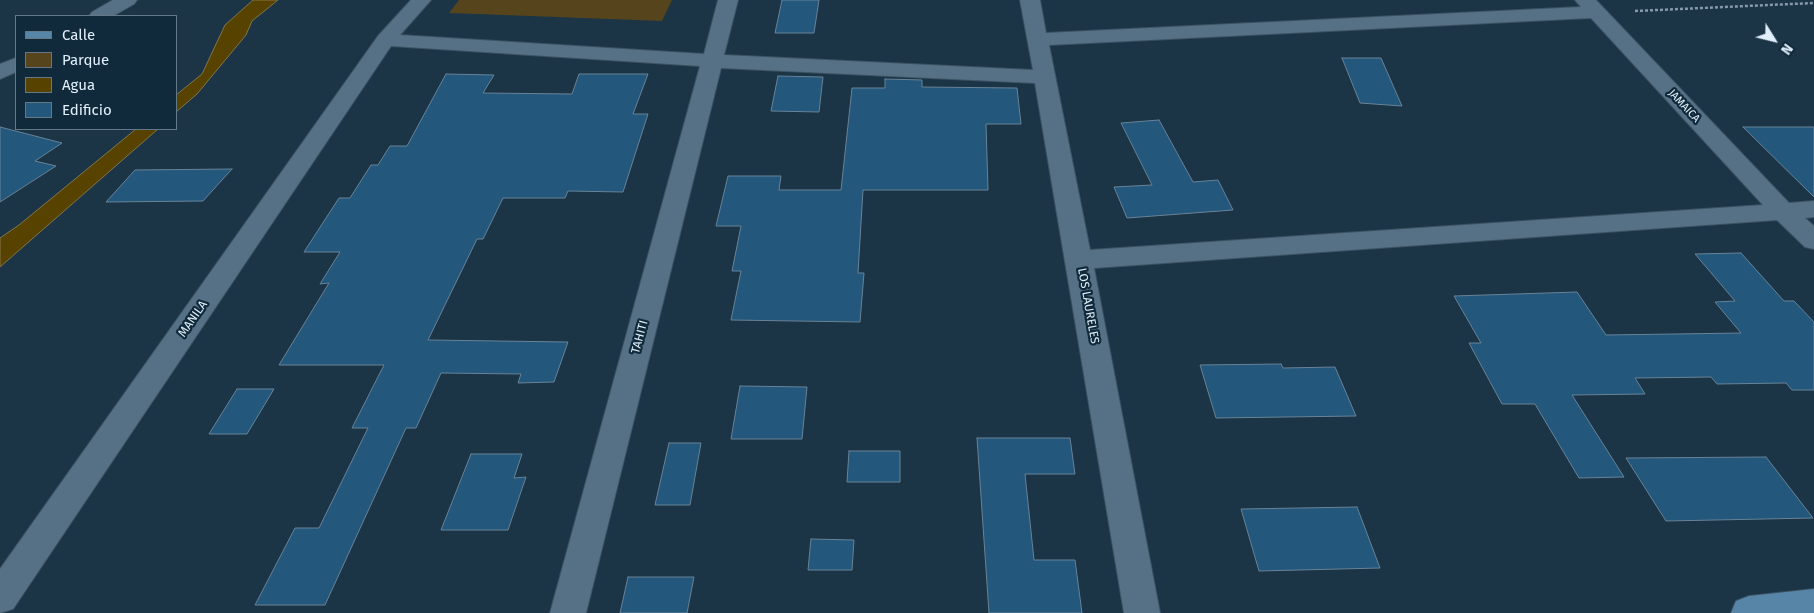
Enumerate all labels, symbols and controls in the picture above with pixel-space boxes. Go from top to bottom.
legend [15,15,178,130]
north arrow [1749,15,1799,65]
text: Calle [62,26,95,44]
text: N [1777,40,1796,58]
text: Parque [62,51,109,69]
text: Agua [62,76,95,94]
street label: JAMAICA [1665,87,1703,125]
text: Edificio [62,101,112,119]
street label: LOS LAURELES [1074,267,1102,345]
street label: MANILA [175,298,211,340]
street label: TAHITI [629,319,651,355]

